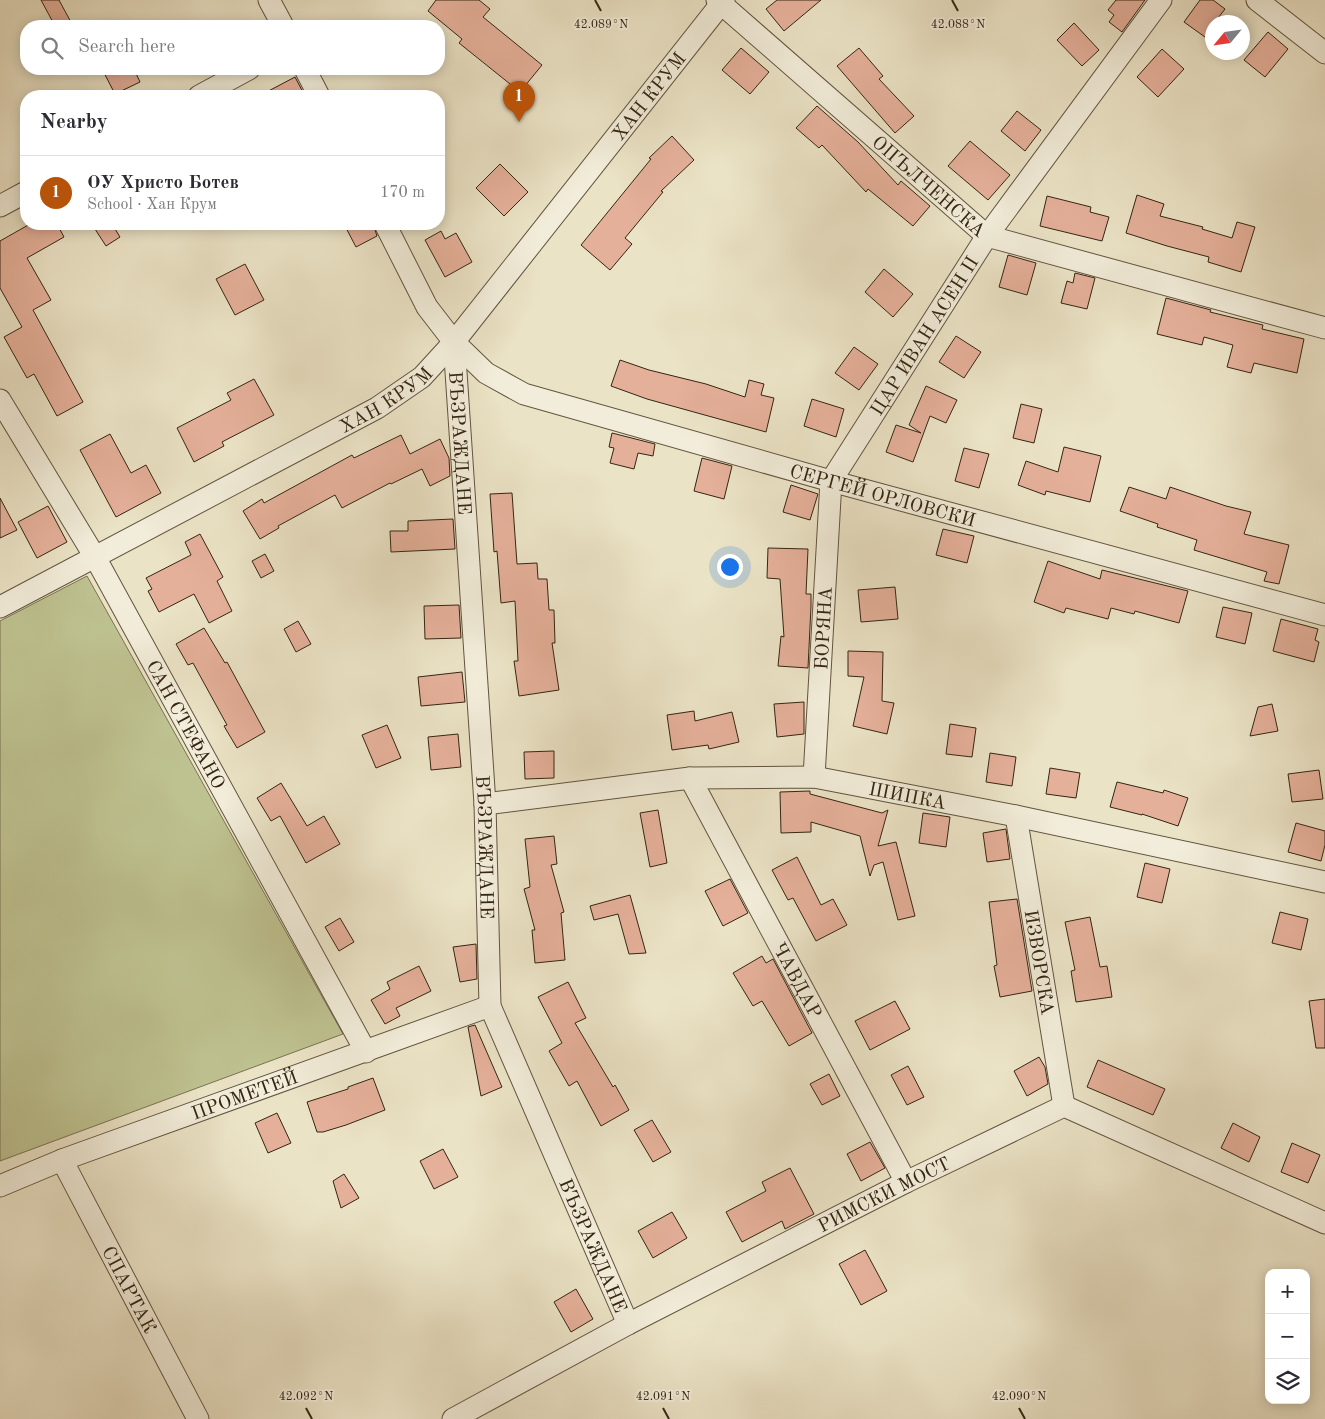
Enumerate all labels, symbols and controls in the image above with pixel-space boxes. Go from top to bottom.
north arrow [1205,15,1250,60]
text: 42.089°N [574,19,628,31]
text: 42.088°N [931,19,985,31]
search box [20,20,445,75]
icon: search [38,34,66,62]
text: Search here [78,38,175,57]
street label: ХАН КРУМ [610,50,691,145]
pin: 1 [503,81,535,122]
text: Nearby [40,112,108,133]
street label: ОПЪЛЧЕНСКА [868,133,988,242]
text: ОУ Христо Ботев [87,174,239,193]
text: 1 [51,185,61,201]
text: 170 m [380,185,425,201]
text: School · Хан Крум [87,197,217,213]
street label: ЦАР ИВАН АСЕН II [868,254,983,420]
street label: ХАН КРУМ [337,365,438,438]
street label: ВЪЗРАЖДАНЕ [444,371,473,515]
street label: СЕРГЕЙ ОРЛОВСКИ [787,463,977,532]
your location [717,554,743,580]
street label: БОРЯНА [813,586,837,671]
street label: САН СТЕФАНО [142,658,227,793]
street label: ВЪЗРАЖДАНЕ [471,775,495,919]
street label: ШИПКА [867,781,948,814]
street label: ИЗВОРСКА [1020,908,1056,1017]
street label: ЧАВДАР [768,940,824,1022]
street label: ПРОМЕТЕЙ [189,1065,301,1125]
street label: РИМСКИ МОСТ [815,1155,954,1237]
street label: ВЪЗРАЖДАНЕ [554,1177,629,1316]
street label: СПАРТАК [97,1244,158,1337]
map controls [1265,1269,1310,1404]
button: + [1265,1269,1310,1314]
button: − [1265,1314,1310,1359]
button: layers [1265,1359,1310,1404]
text: 42.092°N [279,1391,333,1403]
text: 42.091°N [636,1391,690,1403]
text: 42.090°N [992,1391,1046,1403]

